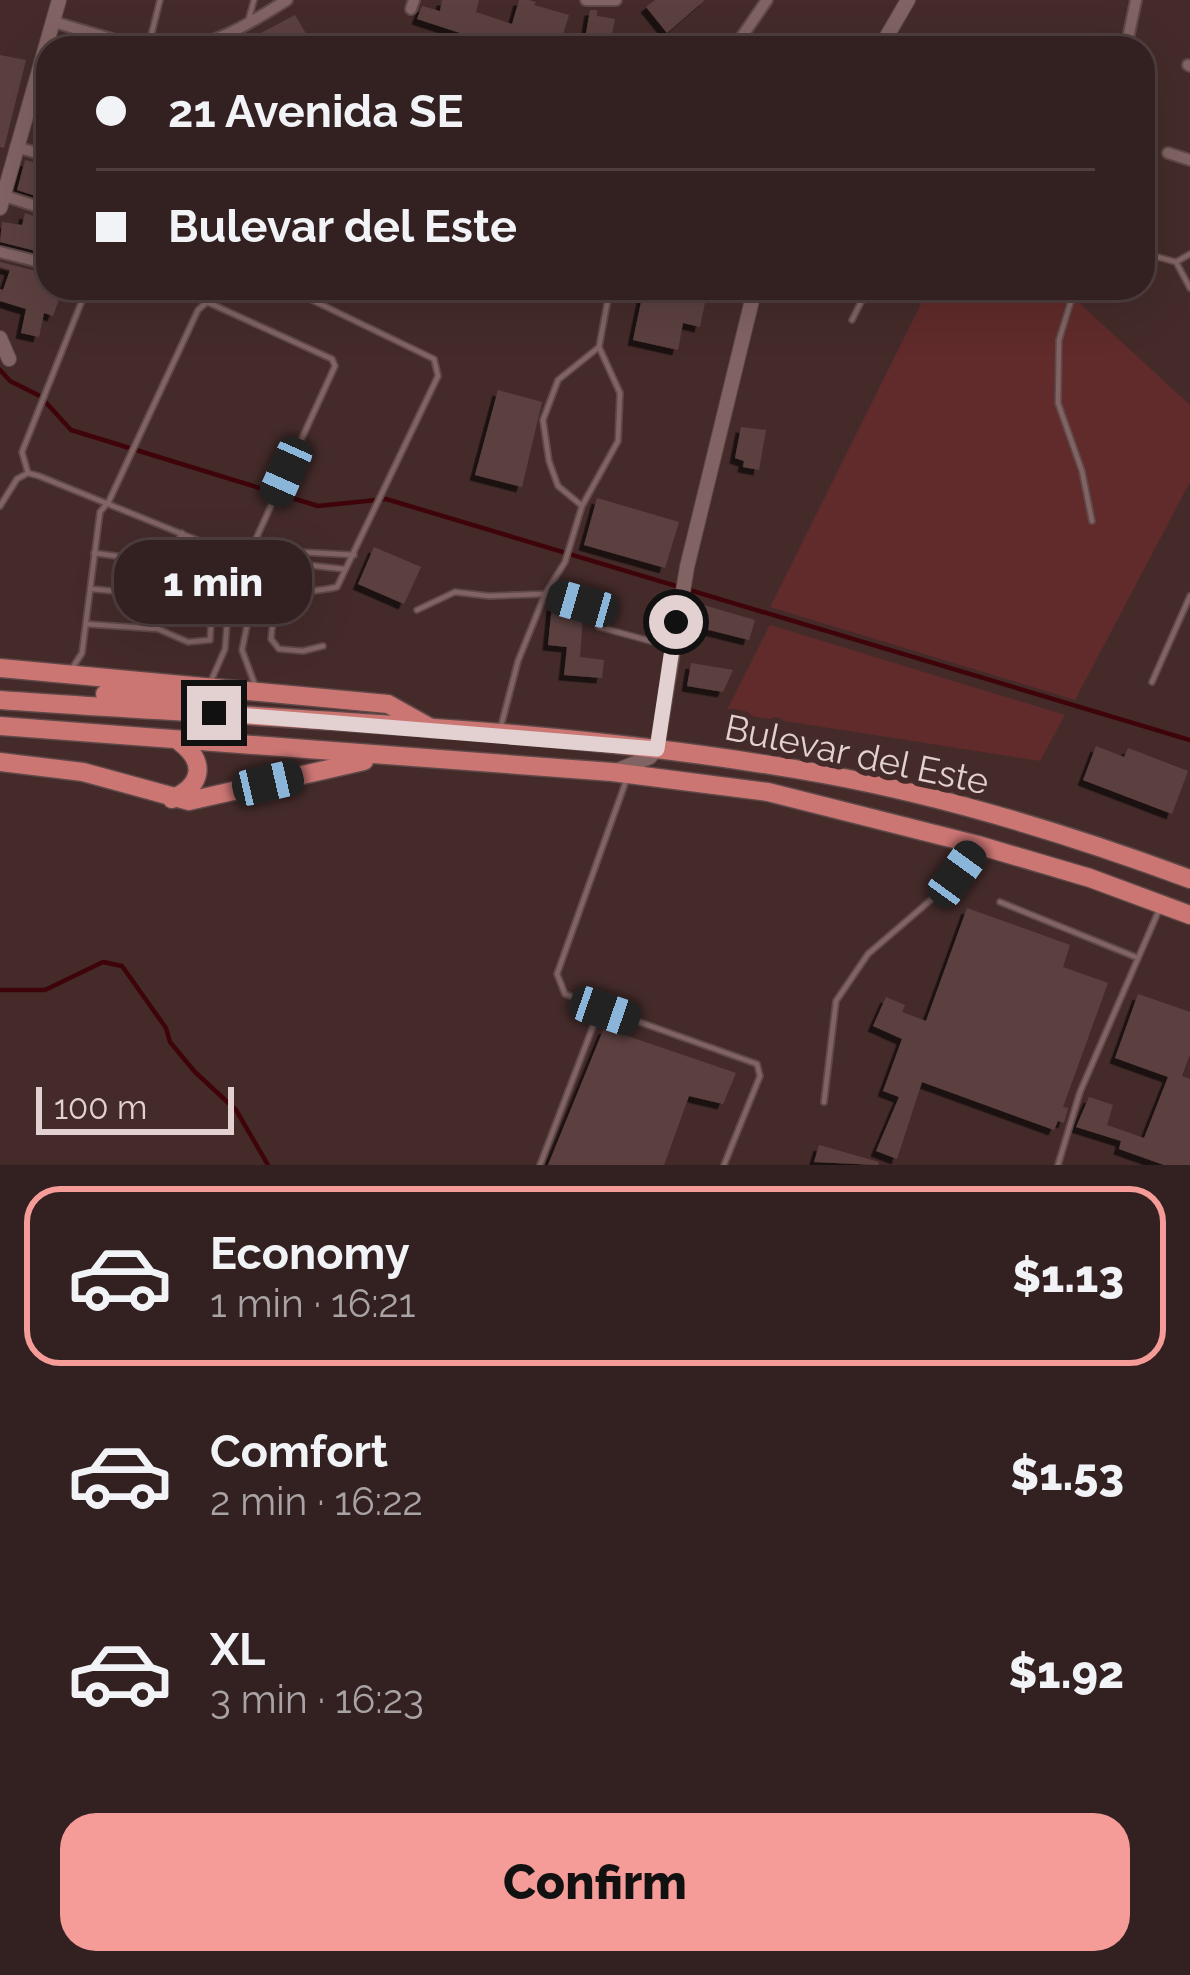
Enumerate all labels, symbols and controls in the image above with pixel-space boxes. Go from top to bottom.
text: 21 Avenida SE [168,85,464,138]
text: Bulevar del Este [168,200,517,253]
car [255,432,317,512]
callout: 1 min [115,539,313,623]
text: 1 min [163,559,263,605]
car [542,577,622,631]
route start [649,595,703,649]
route end [187,686,241,740]
street label: Bulevar del Este [721,706,993,802]
car [229,757,307,809]
car [921,834,993,914]
car [565,982,645,1040]
scale bar [36,1081,234,1134]
text: 100 m [54,1088,147,1127]
icon: car [66,1222,174,1330]
text: Economy [210,1227,410,1280]
text: $1.13 [1012,1250,1124,1303]
text: 1 min · 16:21 [210,1280,416,1326]
icon: car [66,1420,174,1528]
text: Comfort [210,1425,388,1478]
text: $1.53 [1010,1448,1124,1501]
text: 2 min · 16:22 [210,1478,423,1524]
icon: car [66,1618,174,1726]
text: XL [210,1623,265,1676]
text: $1.92 [1008,1646,1124,1699]
text: 3 min · 16:23 [210,1676,424,1722]
button: Confirm [60,1813,1130,1951]

